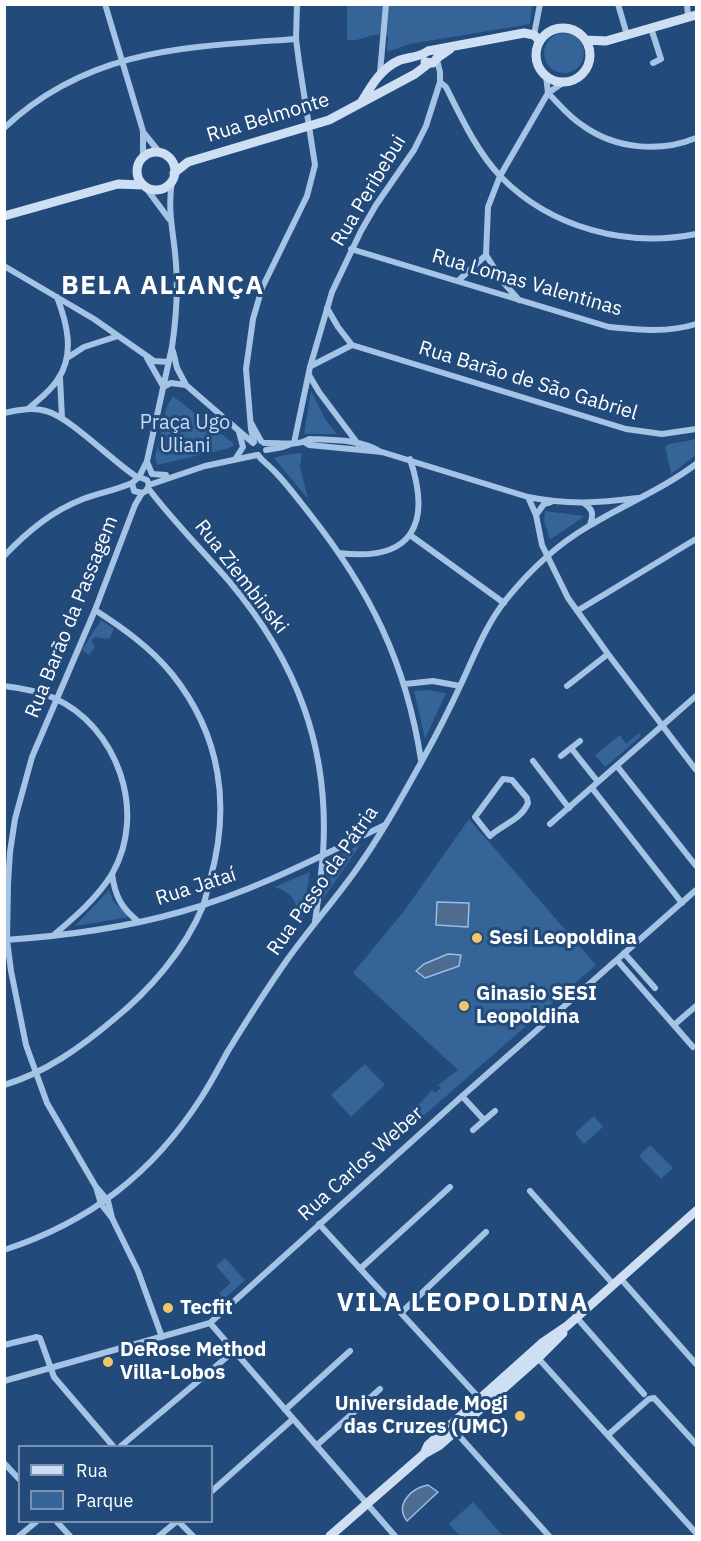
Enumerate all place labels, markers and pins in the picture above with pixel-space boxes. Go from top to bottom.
place label: Sesi Leopoldina [489,926,637,950]
marker: Sesi Leopoldina [470,931,484,945]
place label: Ginasio SESI Leopoldina [476,982,597,1029]
marker: Ginasio SESI Leopoldina [457,999,471,1013]
place label: Tecfit [180,1296,233,1320]
marker: Tecfit [161,1301,175,1315]
place label: DeRose Method Villa-Lobos [120,1338,266,1385]
marker: DeRose Method Villa-Lobos [101,1355,115,1369]
place label: Universidade Mogi das Cruzes (UMC) [335,1392,508,1439]
marker: Universidade Mogi das Cruzes (UMC) [513,1409,527,1423]

